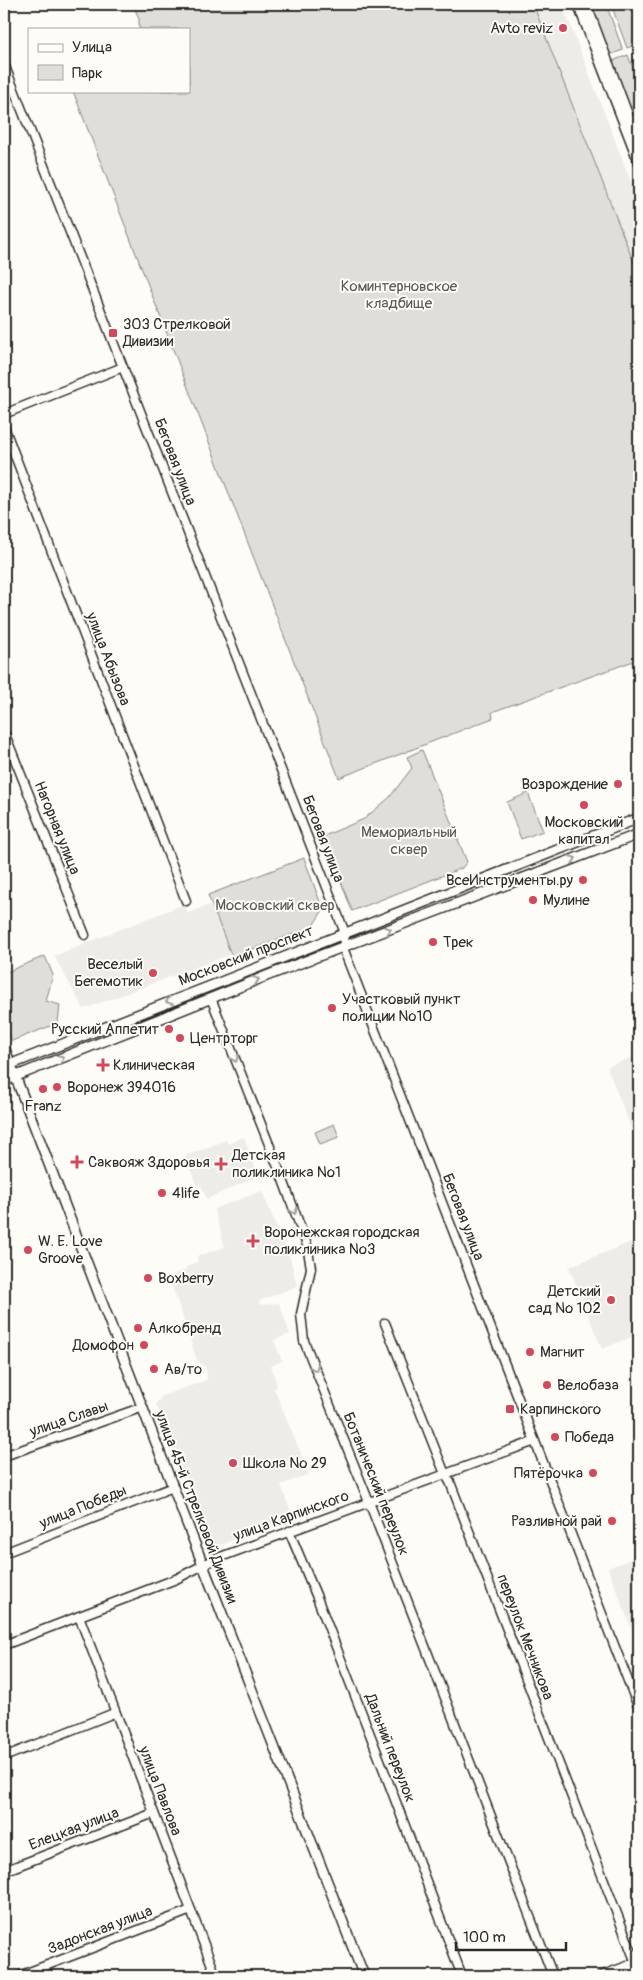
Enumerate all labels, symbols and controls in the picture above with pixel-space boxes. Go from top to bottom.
place label: Avto reviz [490,19,553,38]
marker: Avto reviz [557,22,569,34]
legend [28,28,190,92]
text: Улица [72,38,112,57]
text: Парк [72,64,103,83]
park label: Коминтерновское кладбище [341,277,458,313]
place label: 303 Стрелковой Дивизии [122,315,231,351]
marker: 303 Стрелковой Дивизии [107,327,119,339]
street label: Беговая улица [150,416,200,508]
street label: улица Абызова [81,609,134,708]
place label: Возрождение [522,775,609,794]
marker: Возрождение [612,778,624,790]
street label: Нагорная улица [30,779,84,877]
street label: Беговая улица [298,793,348,885]
marker: Московский капитал [578,799,590,811]
place label: Московский капитал [545,813,623,849]
park label: Мемориальный сквер [361,823,457,859]
one-way arrow [568,855,576,865]
place label: ВсеИнструменты.ру [446,871,574,890]
marker: ВсеИнструменты.ру [577,874,589,886]
place label: Мулине [543,891,590,910]
marker: Мулине [527,894,539,906]
park label: Московский сквер [215,896,335,915]
street label: Московский проспект [176,921,317,990]
one-way arrow [383,926,392,936]
place label: Трек [443,933,474,952]
marker: Трек [427,936,439,948]
place label: Веселый Бегемотик [74,955,143,991]
marker: Веселый Бегемотик [147,967,159,979]
one-way arrow [251,976,260,986]
place label: Участковый пункт полиции №10 [342,990,461,1026]
one-way arrow [165,995,174,1006]
marker: Участковый пункт полиции №10 [326,1002,338,1014]
place label: Русский Аппетит [51,1020,159,1039]
marker: Русский Аппетит [163,1023,175,1035]
place label: Центрторг [190,1029,258,1048]
marker: Центрторг [174,1032,186,1044]
one-way arrow [56,1054,64,1064]
one-way arrow [230,1055,240,1063]
place label: Клиническая [113,1056,195,1075]
marker: Клиническая [97,1059,109,1071]
place label: Воронеж 394016 [67,1078,176,1097]
marker: Воронеж 394016 [51,1081,63,1093]
marker: Franz [37,1083,49,1095]
place label: Franz [24,1097,62,1116]
place label: Детская поликлиника №1 [231,1146,341,1182]
place label: Саквояж Здоровья [88,1153,210,1172]
marker: Саквояж Здоровья [70,1155,84,1169]
marker: Детская поликлиника №1 [214,1157,228,1171]
street label: Беговая улица [438,1171,488,1263]
place label: 4life [172,1184,200,1203]
marker: 4life [156,1187,168,1199]
one-way arrow [288,1206,298,1215]
place label: Воронежская городская поликлиника №3 [264,1223,420,1259]
place label: W. E. Love Groove [38,1232,103,1268]
marker: Воронежская городская поликлиника №3 [246,1234,260,1248]
marker: W. E. Love Groove [22,1244,34,1256]
place label: Boxberry [158,1269,214,1288]
marker: Boxberry [142,1272,154,1284]
place label: Детский сад № 102 [528,1282,601,1318]
marker: Детский сад № 102 [605,1294,617,1306]
place label: Алкобренд [148,1319,221,1338]
marker: Алкобренд [132,1322,144,1334]
place label: Домофон [72,1336,134,1355]
marker: Домофон [138,1339,150,1351]
place label: Магнит [540,1343,585,1362]
marker: Магнит [524,1346,536,1358]
place label: Ав/то [164,1360,202,1379]
marker: Ав/то [148,1363,160,1375]
one-way arrow [309,1363,319,1371]
place label: Велобаза [557,1376,619,1395]
marker: Велобаза [541,1379,553,1391]
street label: улица Славы [26,1397,111,1442]
place label: Карпинского [520,1400,601,1419]
marker: Карпинского [504,1403,516,1415]
street label: улица 45-й Стрелковой Дивизии [150,1407,242,1607]
street label: Ботанический переулок [339,1410,414,1559]
place label: Победа [565,1428,614,1447]
marker: Победа [549,1431,561,1443]
place label: Школа № 29 [243,1454,327,1473]
marker: Школа № 29 [227,1457,239,1469]
place label: Пятёрочка [514,1464,583,1483]
marker: Пятёрочка [587,1467,599,1479]
street label: улица Победы [36,1481,129,1533]
street label: улица Карпинского [230,1486,351,1546]
place label: Разливной рай [511,1512,602,1531]
marker: Разливной рай [606,1515,618,1527]
street label: переулок Мечникова [492,1572,558,1702]
street label: Дальний переулок [360,1690,420,1805]
street label: улица Павлова [134,1743,186,1838]
street label: Елецкая улица [26,1803,122,1855]
street label: Задонская улица [45,1901,155,1959]
scale bar [456,1920,566,1952]
text: 100 m [463,1928,506,1947]

